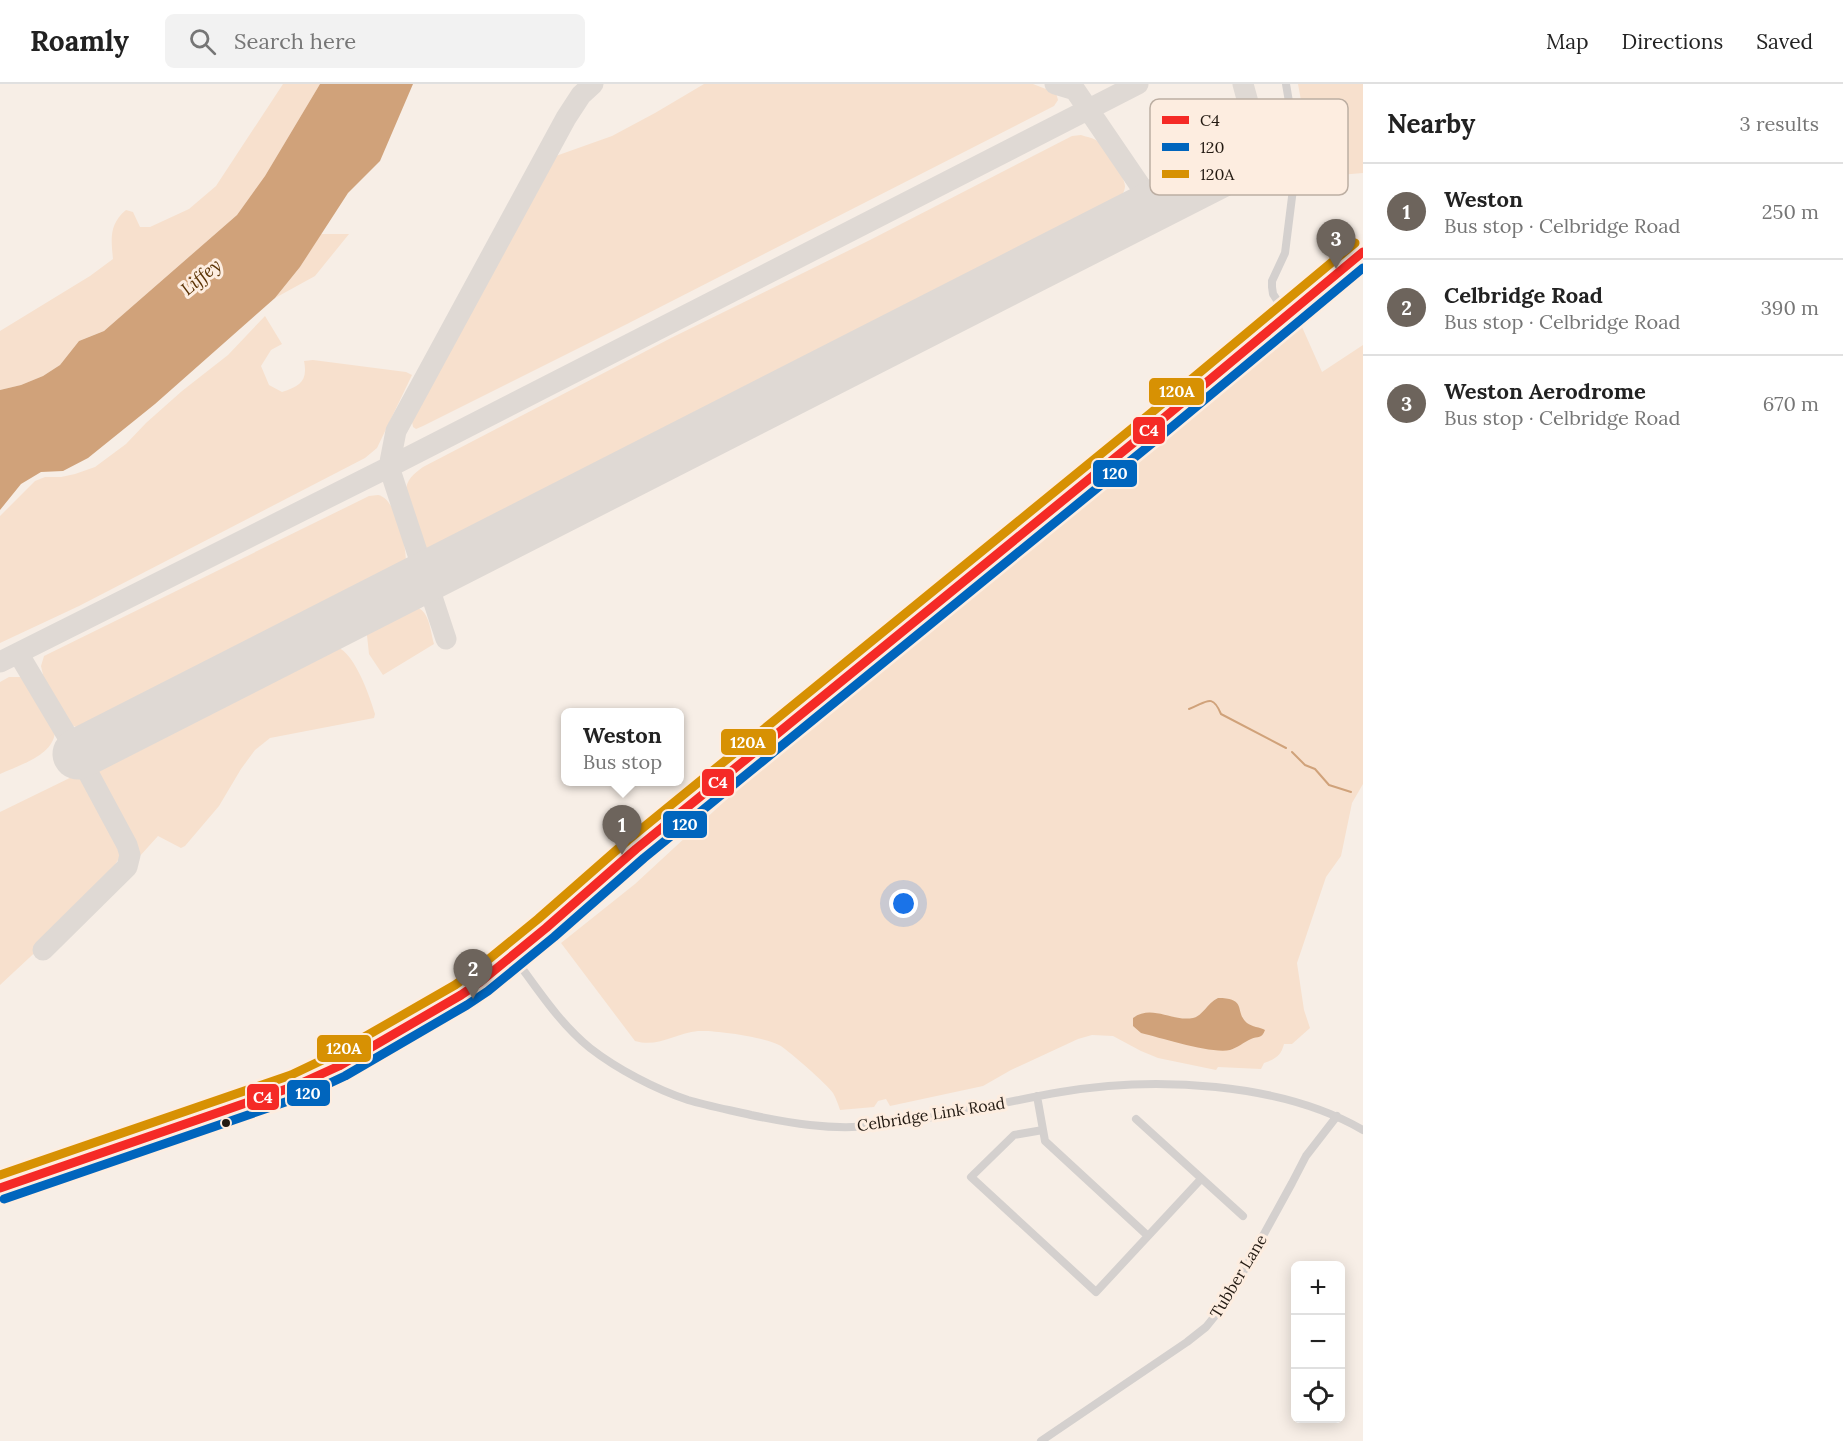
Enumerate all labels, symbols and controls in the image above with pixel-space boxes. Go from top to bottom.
search box [165,14,585,68]
text: Roamly [30,23,129,59]
icon: search [186,25,219,58]
text: Search here [234,27,356,55]
text: Map [1546,28,1589,55]
text: Directions [1622,28,1723,55]
text: Saved [1756,28,1813,55]
legend [1150,99,1348,195]
text: Nearby [1387,107,1475,140]
text: C4 [1200,110,1220,130]
text: 3 results [1740,111,1819,136]
text: 120 [1200,137,1224,157]
text: 120A [1200,164,1235,184]
text: Weston [1444,185,1523,213]
text: 1 [1402,199,1411,224]
text: 250 m [1762,199,1819,224]
text: Bus stop · Celbridge Road [1444,213,1681,238]
pin: 3 [1316,220,1356,269]
water label: Liffey [176,253,225,300]
text: Celbridge Road [1444,281,1603,309]
text: 2 [1401,295,1412,320]
text: 390 m [1761,295,1819,320]
text: Bus stop · Celbridge Road [1444,309,1681,334]
line badge: 120A [1148,377,1205,406]
text: Weston Aerodrome [1444,377,1646,405]
text: 120A [1159,381,1195,401]
text: 3 [1401,391,1412,416]
text: 670 m [1763,391,1819,416]
text: Bus stop · Celbridge Road [1444,405,1681,430]
line badge: C4 [1132,416,1166,445]
text: C4 [1139,420,1159,440]
line badge: 120 [1092,459,1138,488]
text: 120 [1102,463,1128,483]
popup [561,708,684,786]
text: Weston [583,721,662,749]
line badge: 120A [720,728,777,756]
text: 120A [730,732,766,752]
text: Bus stop [583,749,662,774]
line badge: C4 [701,768,735,797]
text: C4 [708,772,728,792]
pin: 1 [602,806,642,855]
line badge: 120 [662,810,708,839]
text: 120 [672,814,698,834]
your location [889,889,918,918]
pin: 2 [454,950,492,999]
line badge: 120A [316,1034,372,1063]
text: 120A [326,1038,362,1058]
line badge: 120 [286,1079,331,1107]
line badge: C4 [246,1083,280,1111]
text: 120 [295,1083,321,1103]
text: C4 [253,1087,273,1107]
street label: Celbridge Link Road [856,1092,1007,1136]
unlabelled marker [220,1117,232,1129]
street label: Tubber Lane [1205,1230,1271,1322]
map controls [1291,1261,1345,1423]
button: + [1291,1261,1345,1315]
button: − [1291,1315,1345,1369]
button: locate [1291,1369,1345,1423]

